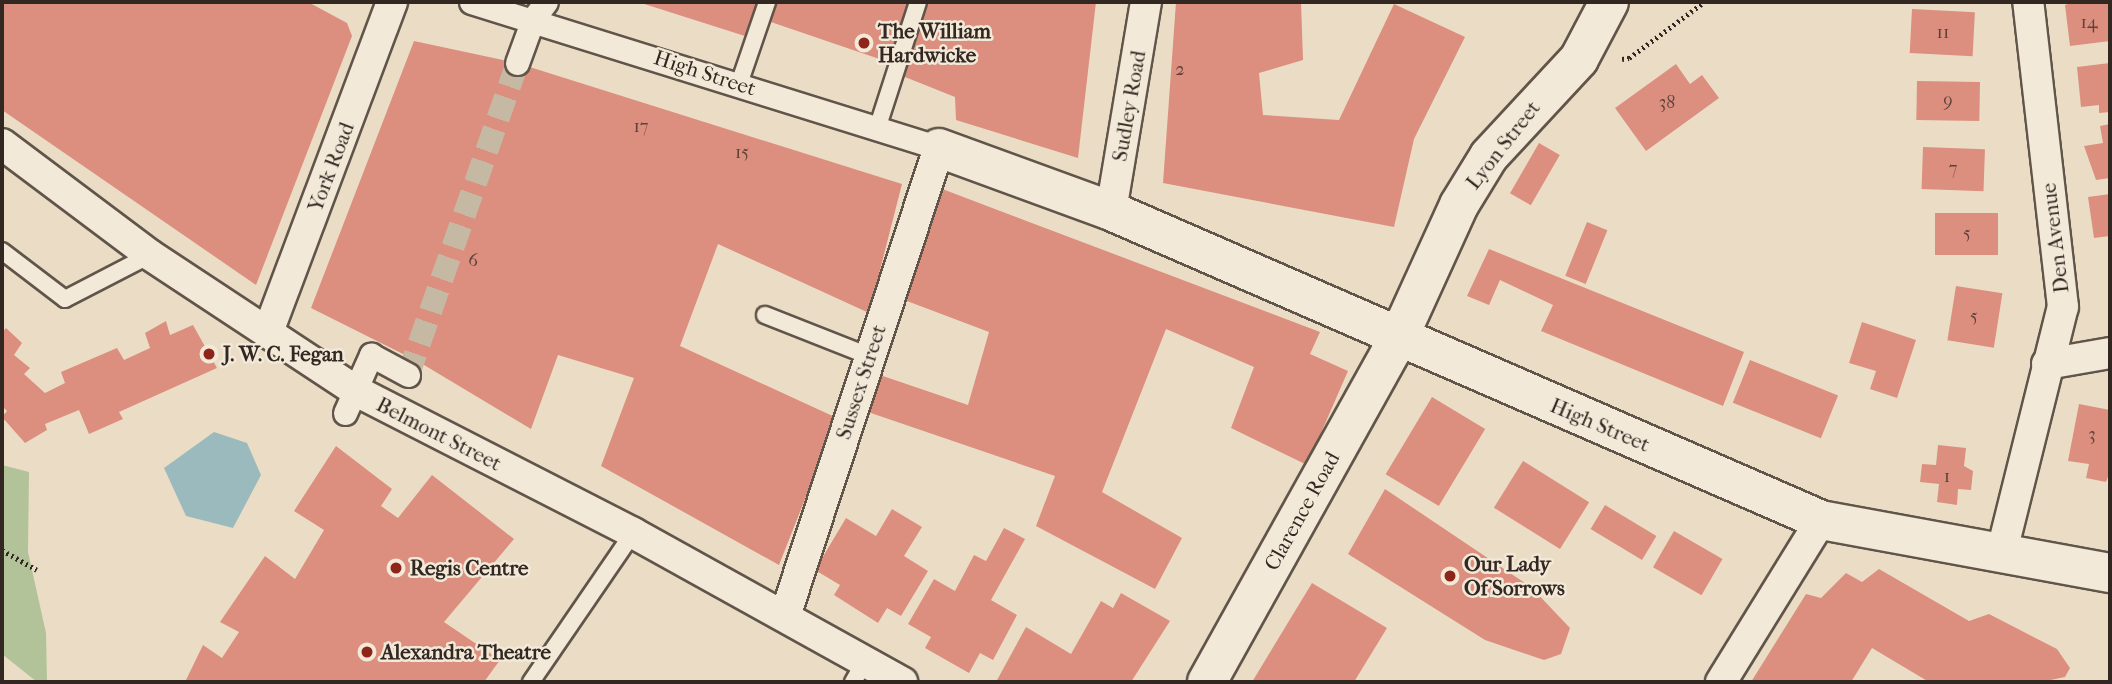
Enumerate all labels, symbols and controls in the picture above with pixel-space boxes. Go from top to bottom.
house number: 14 [2080,12,2098,34]
place label: The William Hardwicke [878,18,991,68]
house number: 11 [1937,22,1949,44]
marker: The William Hardwicke [856,35,872,51]
street label: High Street [651,45,759,101]
street label: Sudley Road [1107,49,1151,163]
house number: 2 [1175,59,1185,81]
house number: 9 [1943,90,1953,112]
house number: 38 [1659,92,1675,114]
street label: Lyon Street [1461,96,1545,194]
house number: 17 [633,116,649,138]
street label: York Road [302,119,360,215]
house number: 15 [735,142,749,164]
house number: 7 [1949,158,1957,180]
street label: Den Avenue [2036,181,2074,295]
house number: 5 [1963,223,1971,245]
house number: 6 [468,250,478,272]
house number: 5 [1970,306,1978,328]
street label: Sussex Street [831,321,891,443]
place label: J. W. C. Fegan [223,341,344,367]
marker: J. W. C. Fegan [201,346,217,362]
street label: Belmont Street [372,392,506,476]
street label: High Street [1546,393,1654,457]
house number: 3 [2088,424,2096,446]
street label: Clarence Road [1259,447,1345,575]
house number: 1 [1944,466,1950,488]
place label: Our Lady Of Sorrows [1464,551,1565,601]
place label: Regis Centre [410,555,528,581]
marker: Regis Centre [388,560,404,576]
marker: Our Lady Of Sorrows [1442,568,1458,584]
place label: Alexandra Theatre [381,639,551,665]
marker: Alexandra Theatre [359,644,375,660]

